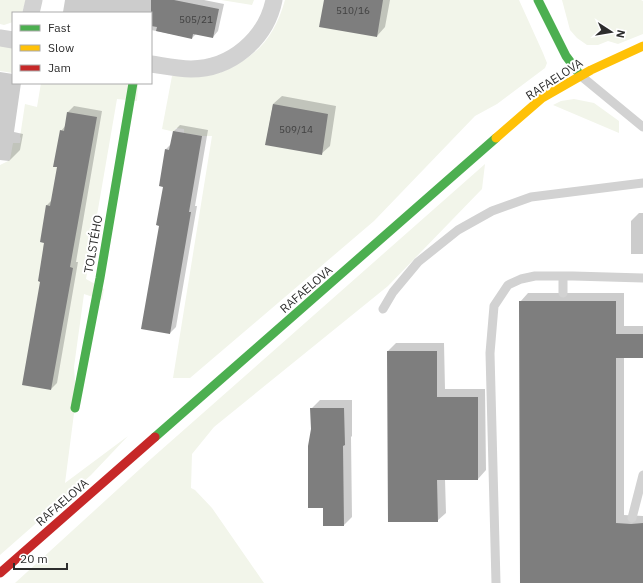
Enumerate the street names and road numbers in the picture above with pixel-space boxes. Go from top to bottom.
street label: RAFAELOVA [523,55,585,103]
street label: TOLSTÉHO [81,214,105,274]
street label: RAFAELOVA [277,262,336,316]
street label: RAFAELOVA [33,475,92,529]

